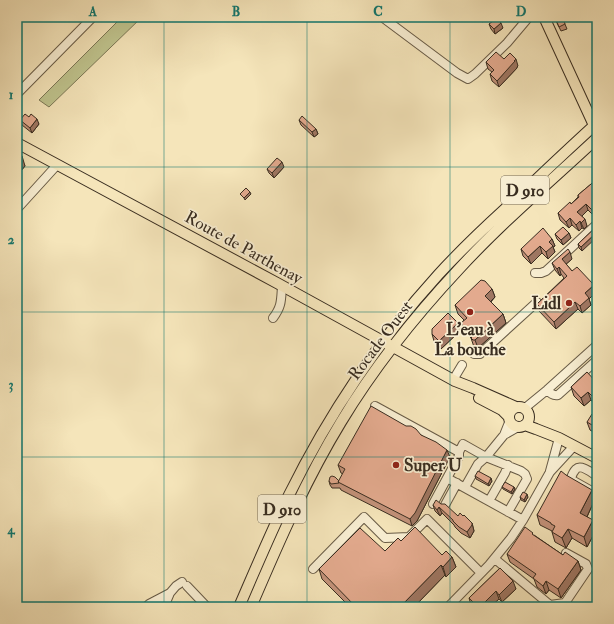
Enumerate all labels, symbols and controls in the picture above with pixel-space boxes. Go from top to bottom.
text: A [88,4,98,20]
text: B [232,4,240,20]
text: C [373,4,383,20]
text: D [516,4,527,20]
text: 1 [9,87,14,103]
road number: D 910 [501,176,549,204]
street label: Route de Parthenay [181,206,307,290]
text: 2 [8,232,15,248]
place label: Lidl [532,293,562,314]
street label: Rocade Ouest [344,296,417,384]
marker: Lidl [564,298,574,308]
marker: L'eau à La bouche [465,307,475,317]
place label: L'eau à La bouche [434,319,506,360]
text: 3 [9,377,14,393]
place label: Super U [404,455,463,477]
marker: Super U [391,460,401,470]
road number: D 910 [258,495,306,523]
text: 4 [6,522,15,538]

